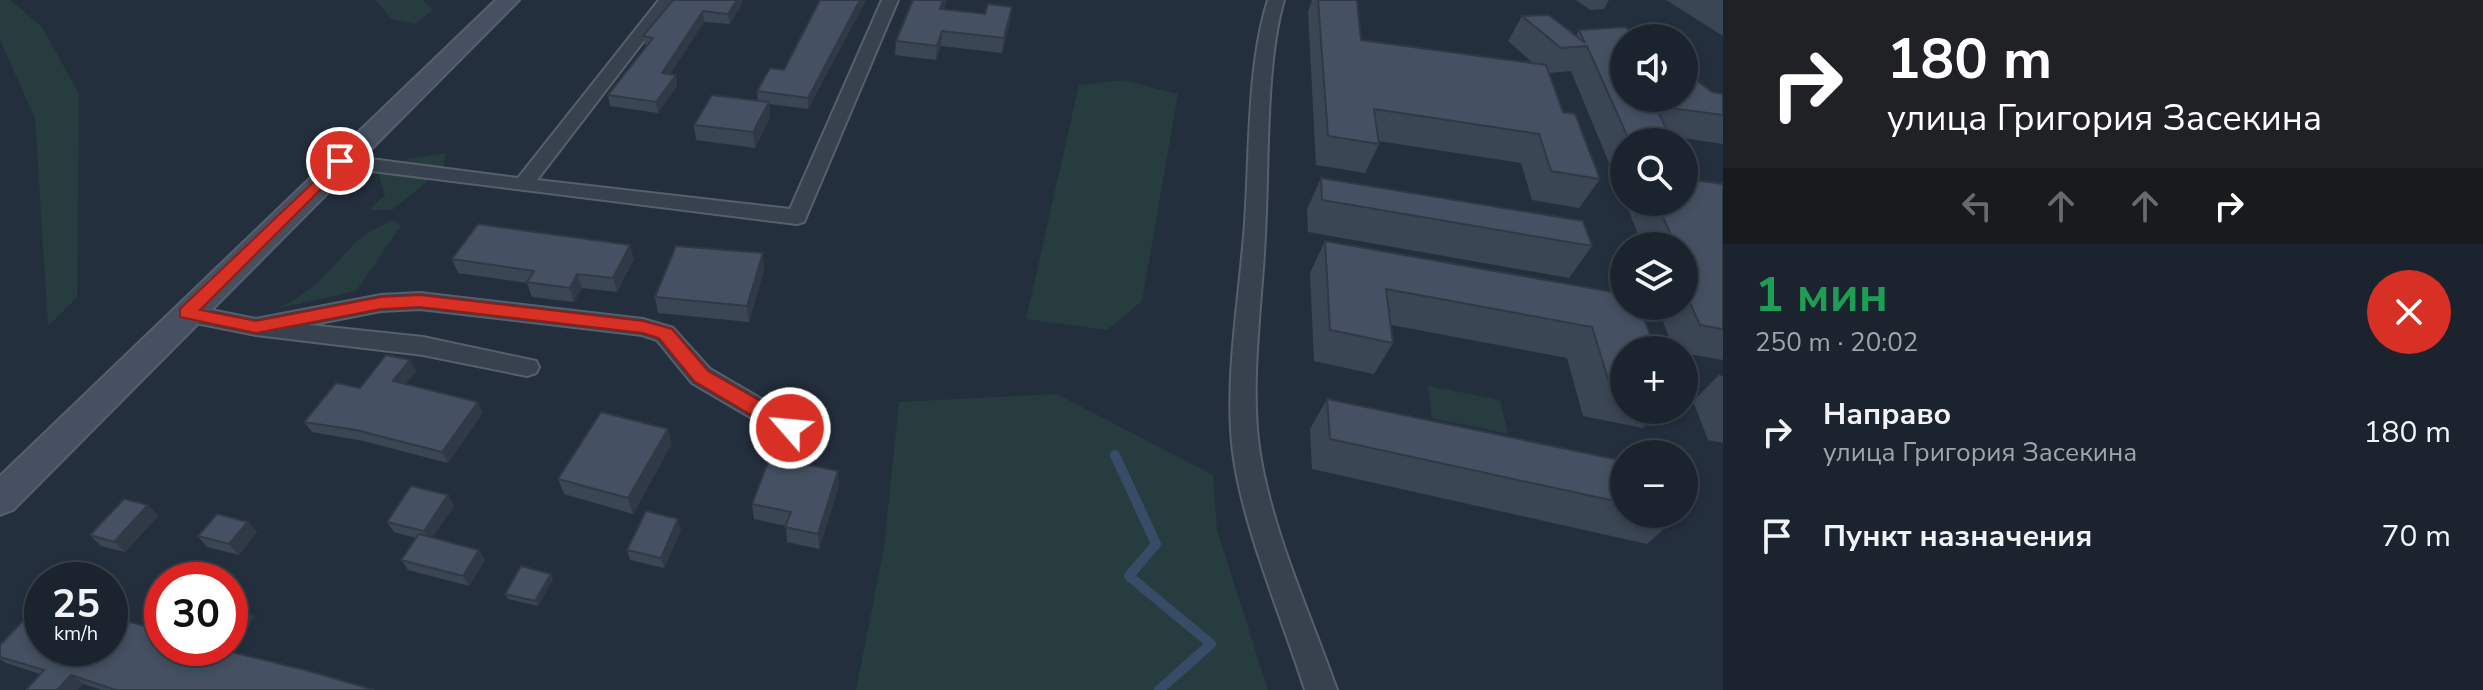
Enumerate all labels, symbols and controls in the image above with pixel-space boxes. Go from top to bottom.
text: 180 m [1887,21,2052,98]
map controls [1610,24,1698,528]
button: sound [1610,24,1698,112]
icon: right [1755,32,1859,136]
text: улица Григория Засекина [1887,94,2322,143]
pin [306,127,374,195]
button: search [1610,128,1698,216]
icon: arrive [318,139,362,183]
icon: left [1955,184,1999,228]
icon: ahead [2039,184,2083,228]
icon: ahead [2123,184,2167,228]
icon: right [2207,184,2251,228]
button: layers [1610,232,1698,320]
text: 1 мин [1755,262,1888,328]
button: close [2367,270,2451,354]
text: 250 m · 20:02 [1755,325,1918,360]
button: + [1610,336,1698,424]
position arrow [748,386,832,470]
text: Направо [1823,394,1951,435]
icon: right [1755,410,1799,454]
text: 180 m [2364,412,2451,453]
text: улица Григория Засекина [1823,435,2137,470]
button: − [1610,440,1698,528]
icon: arrive [1755,514,1799,558]
text: Пункт назначения [1823,516,2092,557]
text: 70 m [2382,516,2451,557]
speed limit sign: 30 [144,562,248,666]
text: 25 [52,577,100,631]
text: km/h [54,620,98,647]

